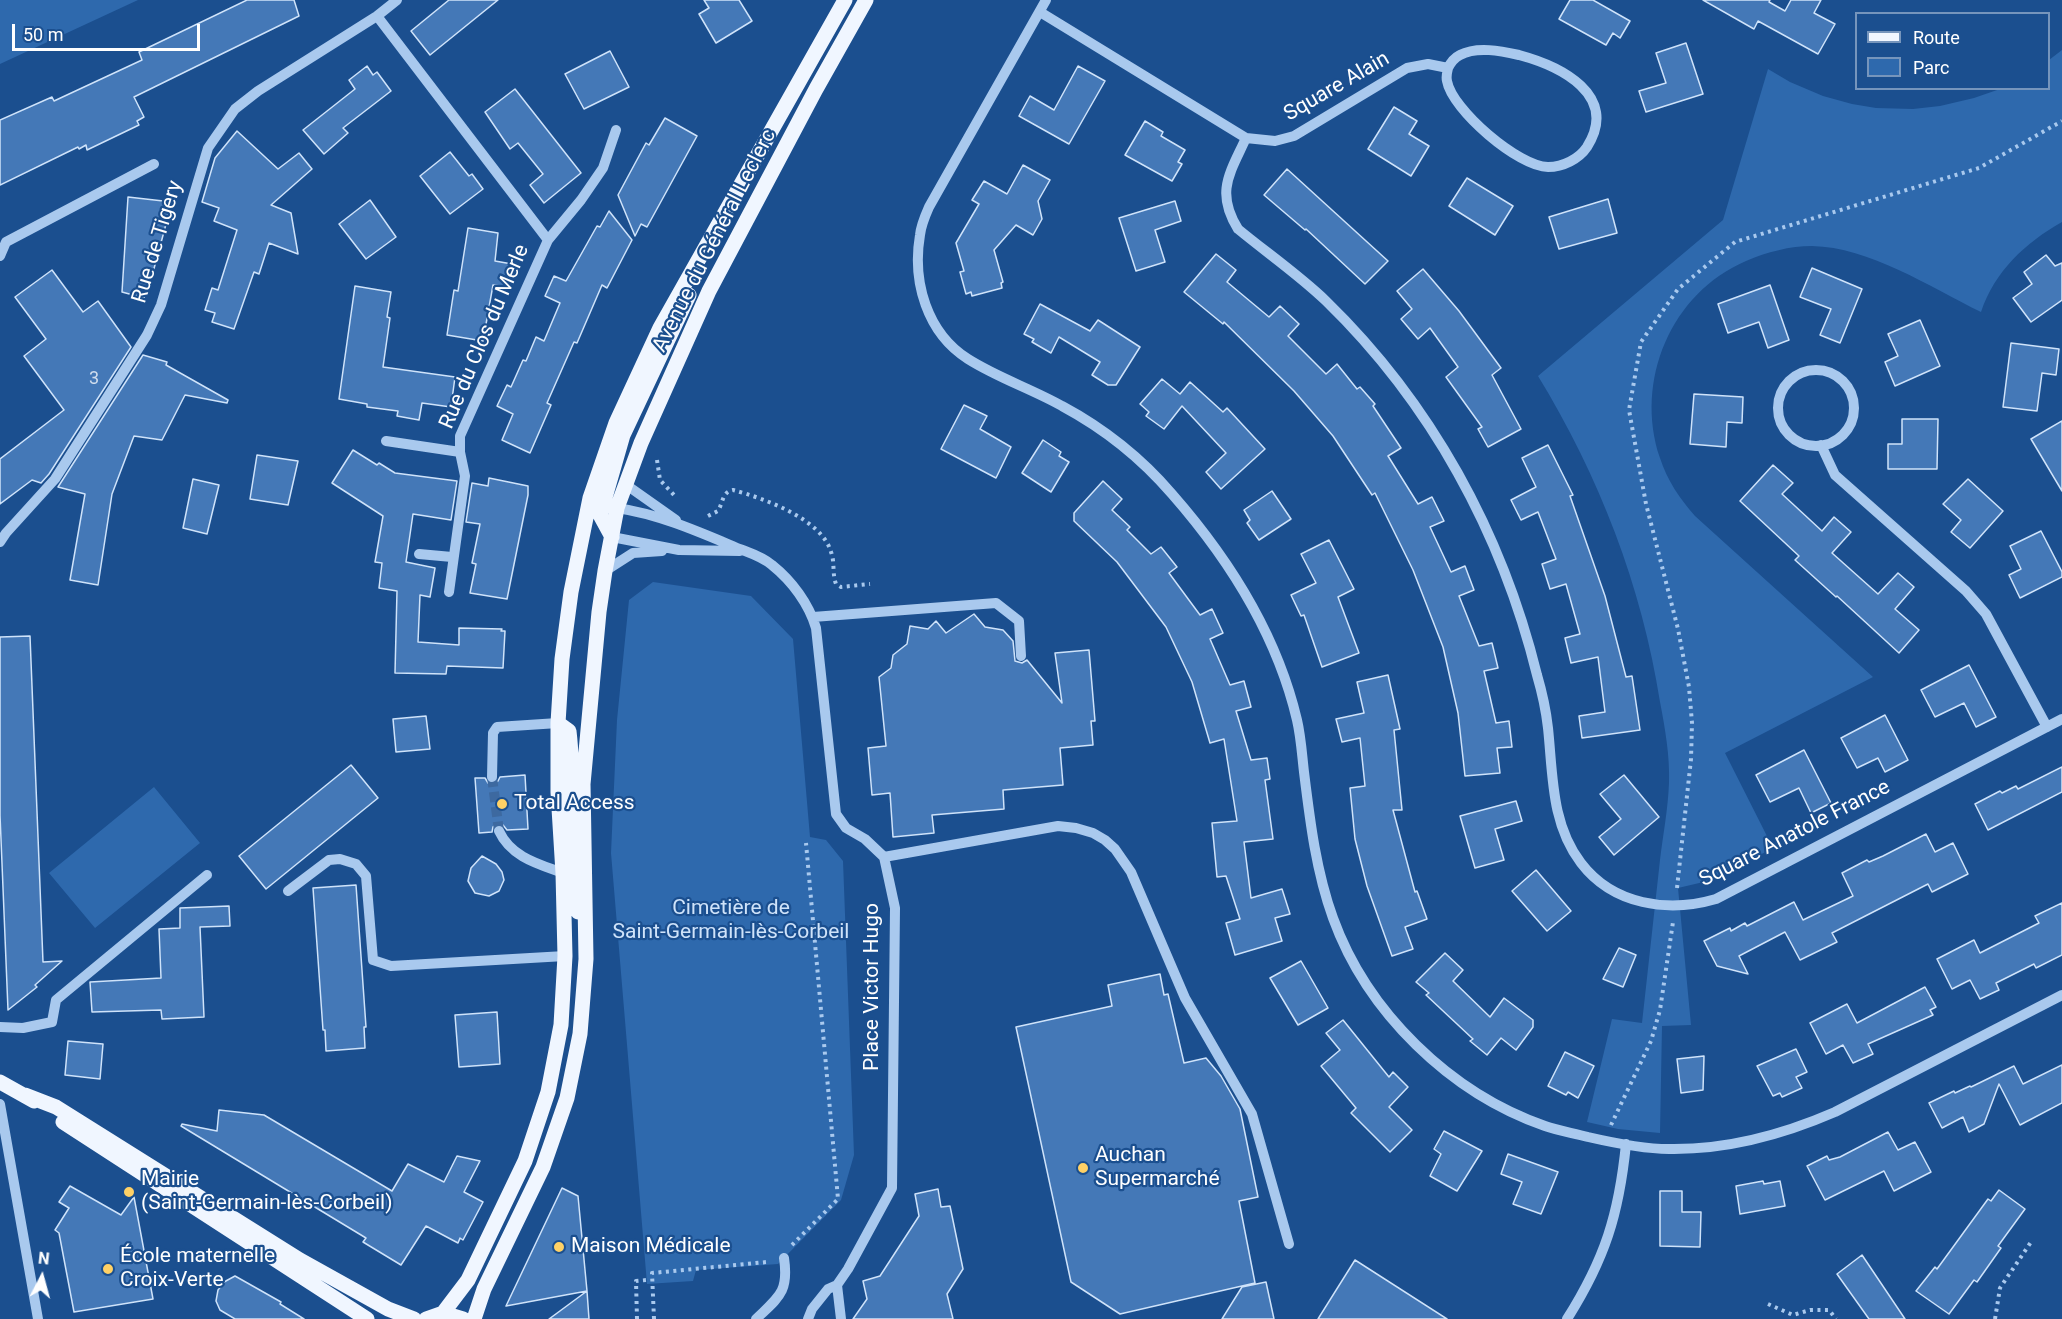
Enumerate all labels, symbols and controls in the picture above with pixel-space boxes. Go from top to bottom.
scale bar [15,12,202,50]
legend [1855,12,2050,90]
text: 50 m [23,24,63,45]
text: Route [1913,27,1960,48]
street label: Square Alain [1280,47,1394,127]
text: Parc [1913,57,1949,78]
street label: Avenue du Général Leclerc [648,125,782,357]
street label: Rue de Tigery [127,178,189,306]
street label: Rue du Clos du Merle [435,241,535,433]
house number: 3 [89,368,99,390]
street label: Square Anatole France [1695,775,1895,893]
place label: Total Access [514,791,635,817]
marker: Total Access [495,797,509,811]
park label: Cimetière de Saint-Germain-lès-Corbeil [613,896,849,946]
street label: Place Victor Hugo [860,903,886,1071]
place label: Auchan Supermarché [1095,1143,1220,1193]
marker: Auchan Supermarché [1076,1161,1090,1175]
place label: Mairie (Saint-Germain-lès-Corbeil) [141,1167,392,1217]
marker: Mairie (Saint-Germain-lès-Corbeil) [122,1185,136,1199]
place label: Maison Médicale [571,1234,731,1260]
marker: Maison Médicale [552,1240,566,1254]
place label: École maternelle Croix-Verte [120,1244,275,1294]
north arrow [12,1247,72,1307]
text: N [37,1249,51,1269]
marker: École maternelle Croix-Verte [101,1262,115,1276]

